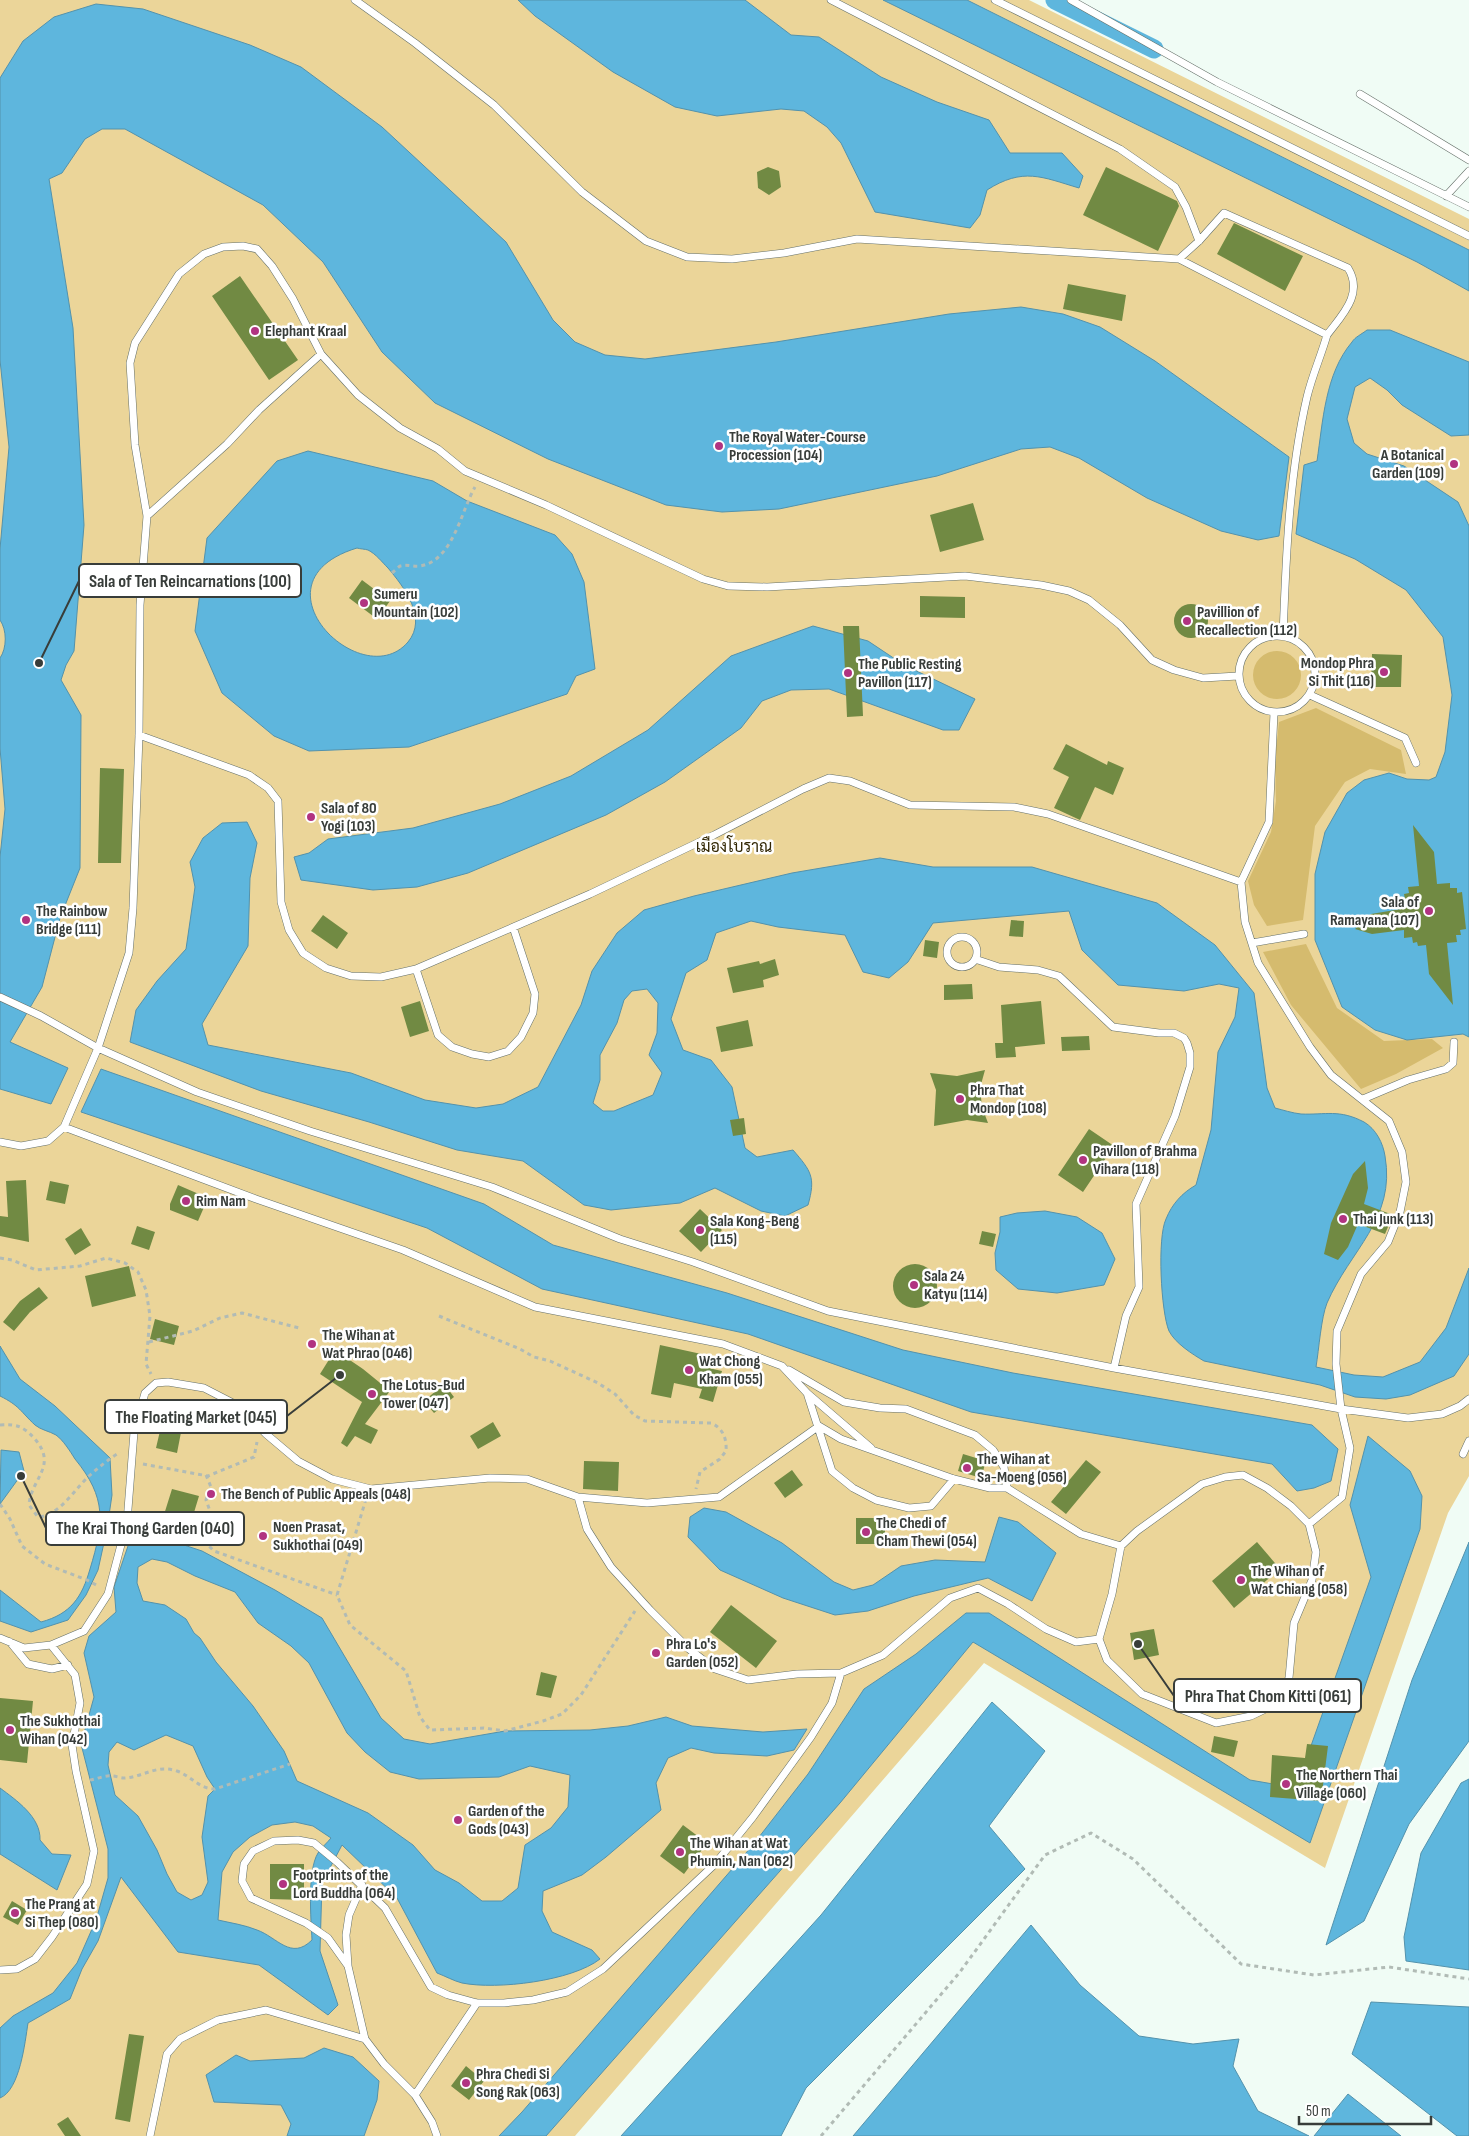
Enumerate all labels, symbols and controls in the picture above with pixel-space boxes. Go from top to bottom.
place label: Elephant Kraal [265,322,346,341]
marker: Elephant Kraal [249,325,261,337]
place label: The Royal Water-Course Procession (104) [729,428,866,465]
marker: The Royal Water-Course Procession (104) [713,440,725,452]
place label: A Botanical Garden (109) [1372,446,1444,483]
marker: A Botanical Garden (109) [1448,458,1460,470]
callout: Sala of Ten Reincarnations (100) [79,564,301,597]
text: Sala of Ten Reincarnations (100) [89,571,291,592]
place label: Sumeru Mountain (102) [374,585,458,622]
marker: Sumeru Mountain (102) [358,597,370,609]
place label: Pavillion of Recallection (112) [1197,603,1297,640]
marker: Pavillion of Recallection (112) [1181,615,1193,627]
place label: Mondop Phra Si Thit (116) [1301,654,1374,691]
place label: The Public Resting Pavillon (117) [858,655,962,692]
marker: Mondop Phra Si Thit (116) [1378,666,1390,678]
marker: The Public Resting Pavillon (117) [842,667,854,679]
place label: Sala of 80 Yogi (103) [321,799,377,836]
marker: Sala of 80 Yogi (103) [305,811,317,823]
park label: เมืองโบราณ [696,835,772,857]
place label: Sala of Ramayana (107) [1330,893,1420,930]
place label: The Rainbow Bridge (111) [36,902,108,939]
marker: Sala of Ramayana (107) [1423,905,1435,917]
marker: The Rainbow Bridge (111) [20,914,32,926]
place label: Phra That Mondop (108) [970,1081,1046,1118]
marker: Phra That Mondop (108) [954,1093,966,1105]
place label: Pavillon of Brahma Vihara (118) [1093,1142,1197,1179]
marker: Pavillon of Brahma Vihara (118) [1077,1154,1089,1166]
place label: Rim Nam [196,1192,246,1211]
marker: Rim Nam [180,1195,192,1207]
place label: Thai Junk (113) [1353,1210,1433,1229]
place label: Sala Kong-Beng (115) [710,1212,800,1249]
marker: Thai Junk (113) [1337,1213,1349,1225]
marker: Sala Kong-Beng (115) [694,1224,706,1236]
place label: Sala 24 Katyu (114) [924,1267,987,1304]
marker: Sala 24 Katyu (114) [908,1279,920,1291]
place label: The Wihan at Wat Phrao (046) [322,1326,412,1363]
marker: The Wihan at Wat Phrao (046) [306,1338,318,1350]
place label: Wat Chong Kham (055) [699,1352,763,1389]
marker: Wat Chong Kham (055) [683,1364,695,1376]
place label: The Lotus-Bud Tower (047) [382,1376,465,1413]
marker: The Lotus-Bud Tower (047) [366,1388,378,1400]
callout: The Floating Market (045) [105,1400,287,1433]
text: The Floating Market (045) [115,1407,277,1428]
place label: The Wihan at Sa-Moeng (056) [977,1450,1067,1487]
marker: The Wihan at Sa-Moeng (056) [961,1462,973,1474]
place label: The Bench of Public Appeals (048) [221,1485,411,1504]
marker: The Bench of Public Appeals (048) [205,1488,217,1500]
callout: The Krai Thong Garden (040) [46,1512,244,1545]
place label: The Chedi of Cham Thewi (054) [876,1514,977,1551]
text: The Krai Thong Garden (040) [56,1518,234,1539]
place label: Noen Prasat, Sukhothai (049) [273,1518,363,1555]
marker: The Chedi of Cham Thewi (054) [860,1526,872,1538]
marker: Noen Prasat, Sukhothai (049) [257,1530,269,1542]
place label: The Wihan of Wat Chiang (058) [1251,1562,1347,1599]
marker: The Wihan of Wat Chiang (058) [1235,1574,1247,1586]
place label: Phra Lo's Garden (052) [666,1635,738,1672]
marker: Phra Lo's Garden (052) [650,1647,662,1659]
callout: Phra That Chom Kitti (061) [1174,1679,1361,1712]
text: Phra That Chom Kitti (061) [1185,1686,1351,1707]
place label: The Sukhothai Wihan (042) [20,1712,101,1749]
marker: The Sukhothai Wihan (042) [4,1724,16,1736]
place label: The Northern Thai Village (060) [1296,1766,1398,1803]
marker: The Northern Thai Village (060) [1280,1778,1292,1790]
place label: Garden of the Gods (043) [468,1802,545,1839]
marker: Garden of the Gods (043) [452,1814,464,1826]
place label: The Wihan at Wat Phumin, Nan (062) [690,1834,793,1871]
marker: The Wihan at Wat Phumin, Nan (062) [674,1846,686,1858]
place label: Footprints of the Lord Buddha (064) [293,1866,395,1903]
marker: Footprints of the Lord Buddha (064) [277,1878,289,1890]
place label: The Prang at Si Thep (080) [25,1895,98,1932]
marker: The Prang at Si Thep (080) [9,1907,21,1919]
place label: Phra Chedi Si Song Rak (063) [476,2065,560,2102]
marker: Phra Chedi Si Song Rak (063) [460,2077,472,2089]
scale bar [1299,2094,1432,2126]
text: 50 m [1306,2102,1331,2121]

